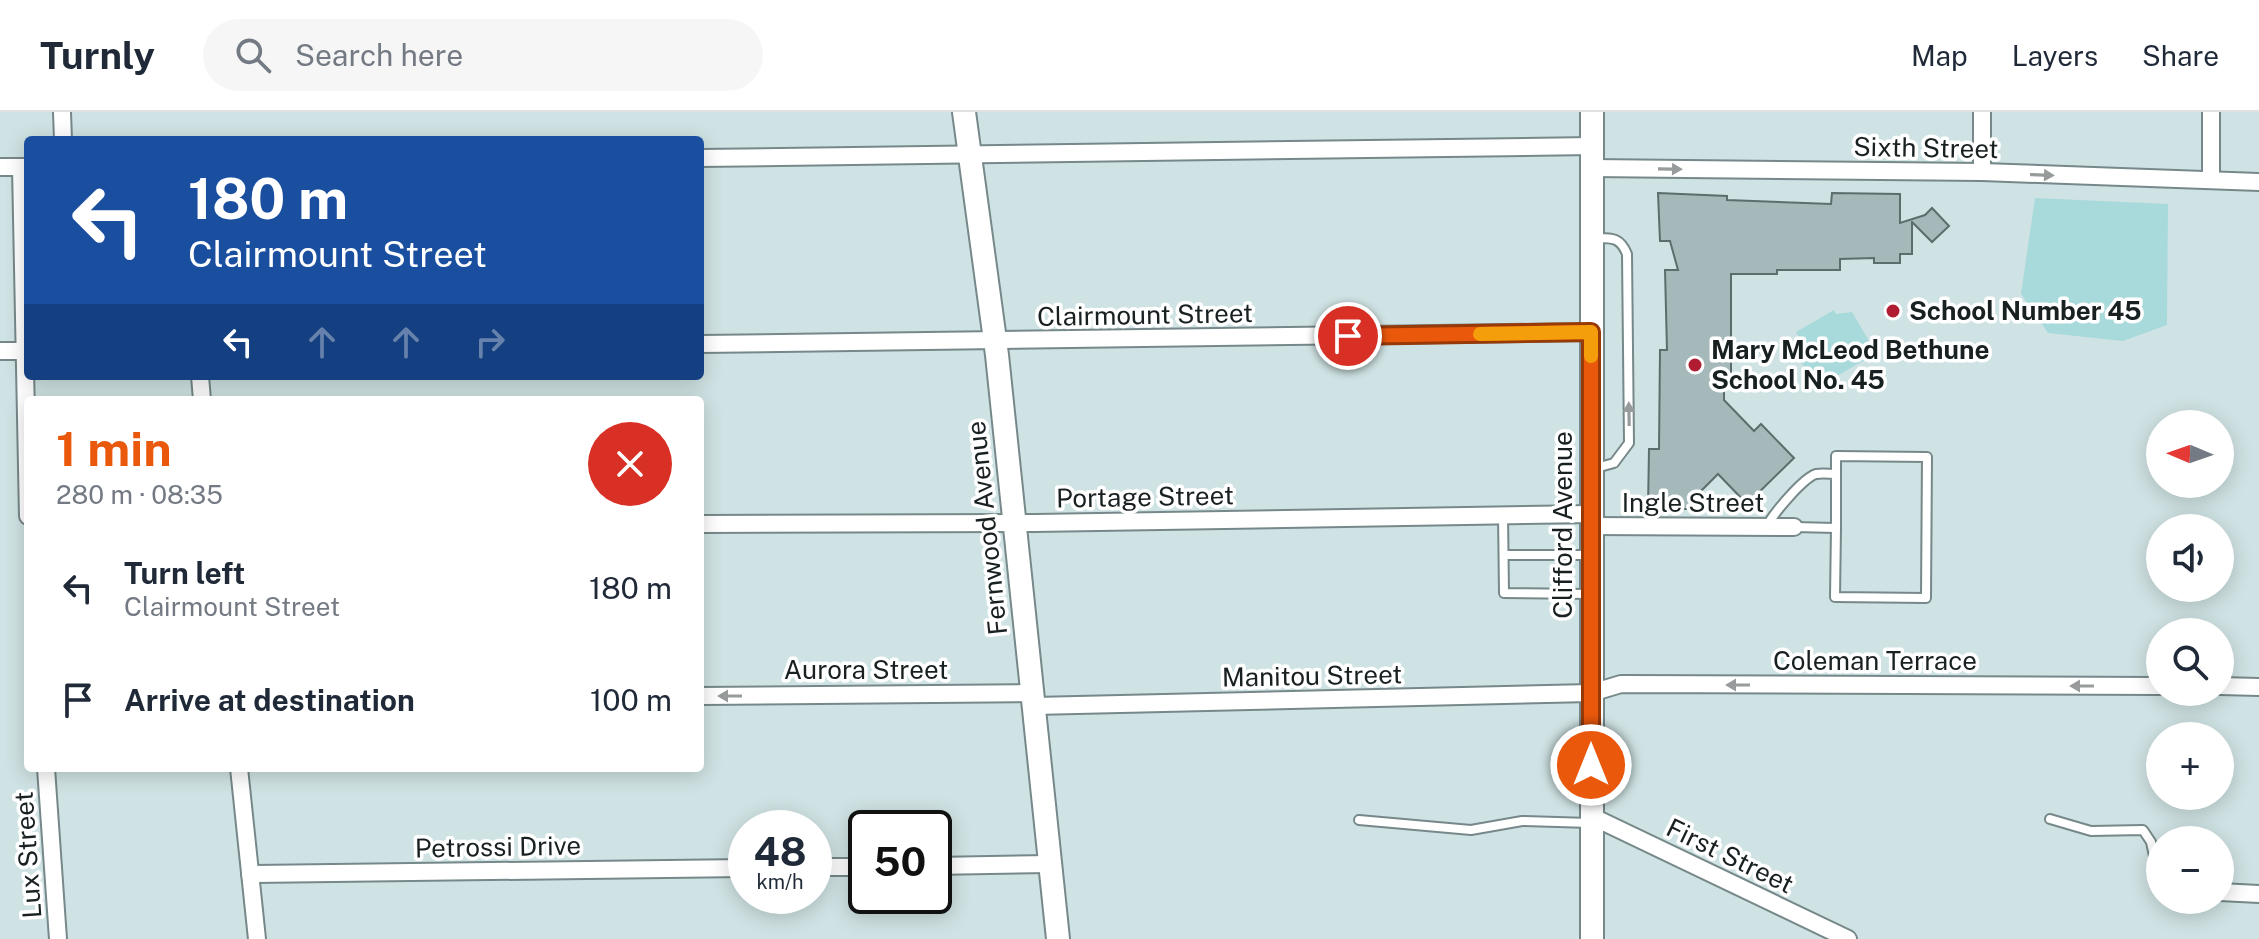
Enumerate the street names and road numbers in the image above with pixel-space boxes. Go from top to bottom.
street label: Sixth Street [1853,131,1999,164]
street label: Clairmount Street [1037,297,1253,332]
street label: Fernwood Avenue [960,419,1013,637]
street label: Clifford Avenue [1547,431,1578,619]
street label: Portage Street [1056,479,1234,514]
street label: Ingle Street [1622,487,1764,518]
street label: Coleman Terrace [1773,645,1977,676]
street label: Aurora Street [784,654,948,685]
street label: Manitou Street [1221,658,1403,693]
street label: Lux Street [8,791,47,920]
street label: First Street [1662,812,1799,900]
street label: Petrossi Drive [415,830,581,863]

